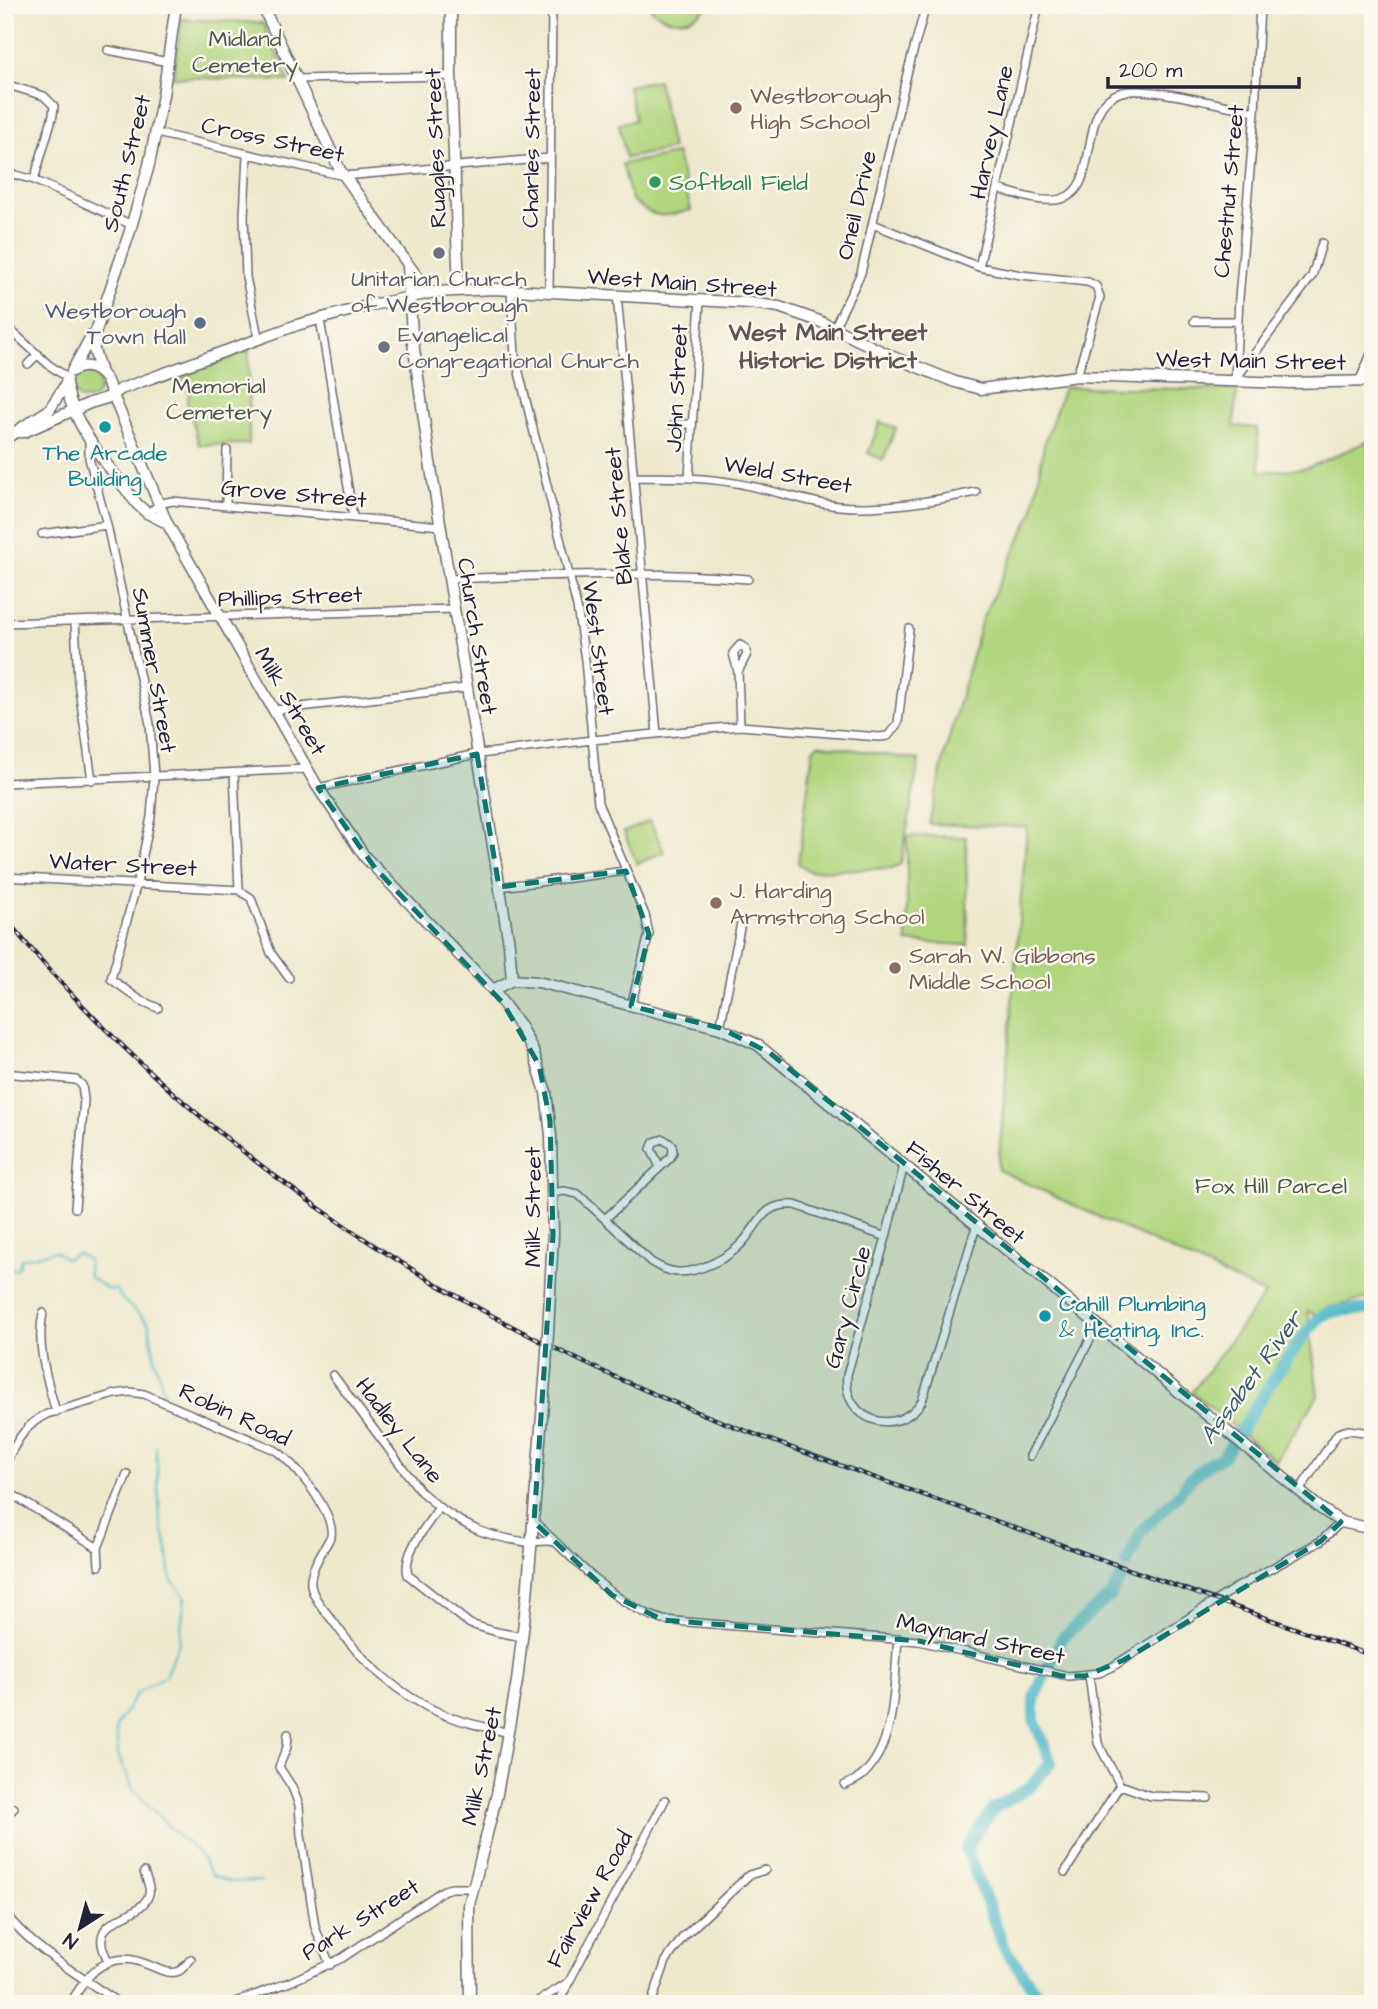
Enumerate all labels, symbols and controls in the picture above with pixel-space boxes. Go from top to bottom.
park label: Midland Cemetery [192,23,298,82]
scale bar [1108,46,1299,90]
text: 200 m [1119,56,1183,85]
street label: Harvey Lane [962,62,1023,202]
street label: Ruggles Street [417,67,456,228]
street label: Charles Street [515,67,549,228]
place label: Westborough High School [750,80,892,139]
street label: South Street [94,91,160,235]
marker: Westborough High School [728,100,744,116]
street label: Chestnut Street [1205,103,1253,279]
street label: Cross Street [198,109,348,171]
street label: Oneil Drive [829,147,885,263]
place label: Softball Field [669,167,808,199]
marker: Softball Field [647,174,663,190]
marker: Unitarian Church of Westborough [431,245,447,261]
street label: West Main Street [586,260,779,306]
place label: Unitarian Church of Westborough [350,263,528,322]
place label: Westborough Town Hall [45,295,187,353]
marker: Westborough Town Hall [192,315,208,331]
district label: West Main Street Historic District [728,316,927,378]
place label: Evangelical Congregational Church [398,319,640,378]
street label: John Street [658,323,696,453]
marker: Evangelical Congregational Church [376,339,392,355]
street label: West Main Street [1156,343,1347,379]
park label: Memorial Cemetery [166,370,272,429]
marker: The Arcade Building [97,419,113,435]
place label: The Arcade Building [42,437,168,496]
street label: Blake Street [597,445,641,586]
street label: Weld Street [721,448,855,502]
street label: Grove Street [220,472,369,516]
street label: Church Street [449,556,505,717]
street label: Phillips Street [217,578,364,616]
street label: West Street [574,579,622,718]
street label: Summer Street [124,585,184,756]
street label: Milk Street [246,641,334,762]
street label: Water Street [48,845,198,885]
place label: J. Harding Armstrong School [730,875,925,934]
marker: J. Harding Armstrong School [708,895,724,911]
place label: Sarah W. Gibbons Middle School [909,940,1096,998]
marker: Sarah W. Gibbons Middle School [887,960,903,976]
street label: Fisher Street [899,1133,1033,1253]
street label: Milk Street [517,1146,549,1267]
park label: Fox Hill Parcel [1195,1170,1347,1202]
street label: Gary Circle [816,1243,881,1372]
place label: Cahill Plumbing & Heating, Inc. [1059,1288,1206,1347]
water label: Assabet River [1192,1302,1313,1451]
marker: Cahill Plumbing & Heating, Inc. [1037,1308,1053,1324]
street label: Hadley Lane [347,1371,451,1491]
street label: Robin Road [174,1375,296,1455]
street label: Maynard Street [894,1606,1069,1674]
street label: Milk Street [454,1703,510,1828]
street label: Fairview Road [539,1825,641,1974]
street label: Park Street [296,1871,426,1969]
north arrow [46,1894,116,1964]
text: N [58,1926,84,1955]

